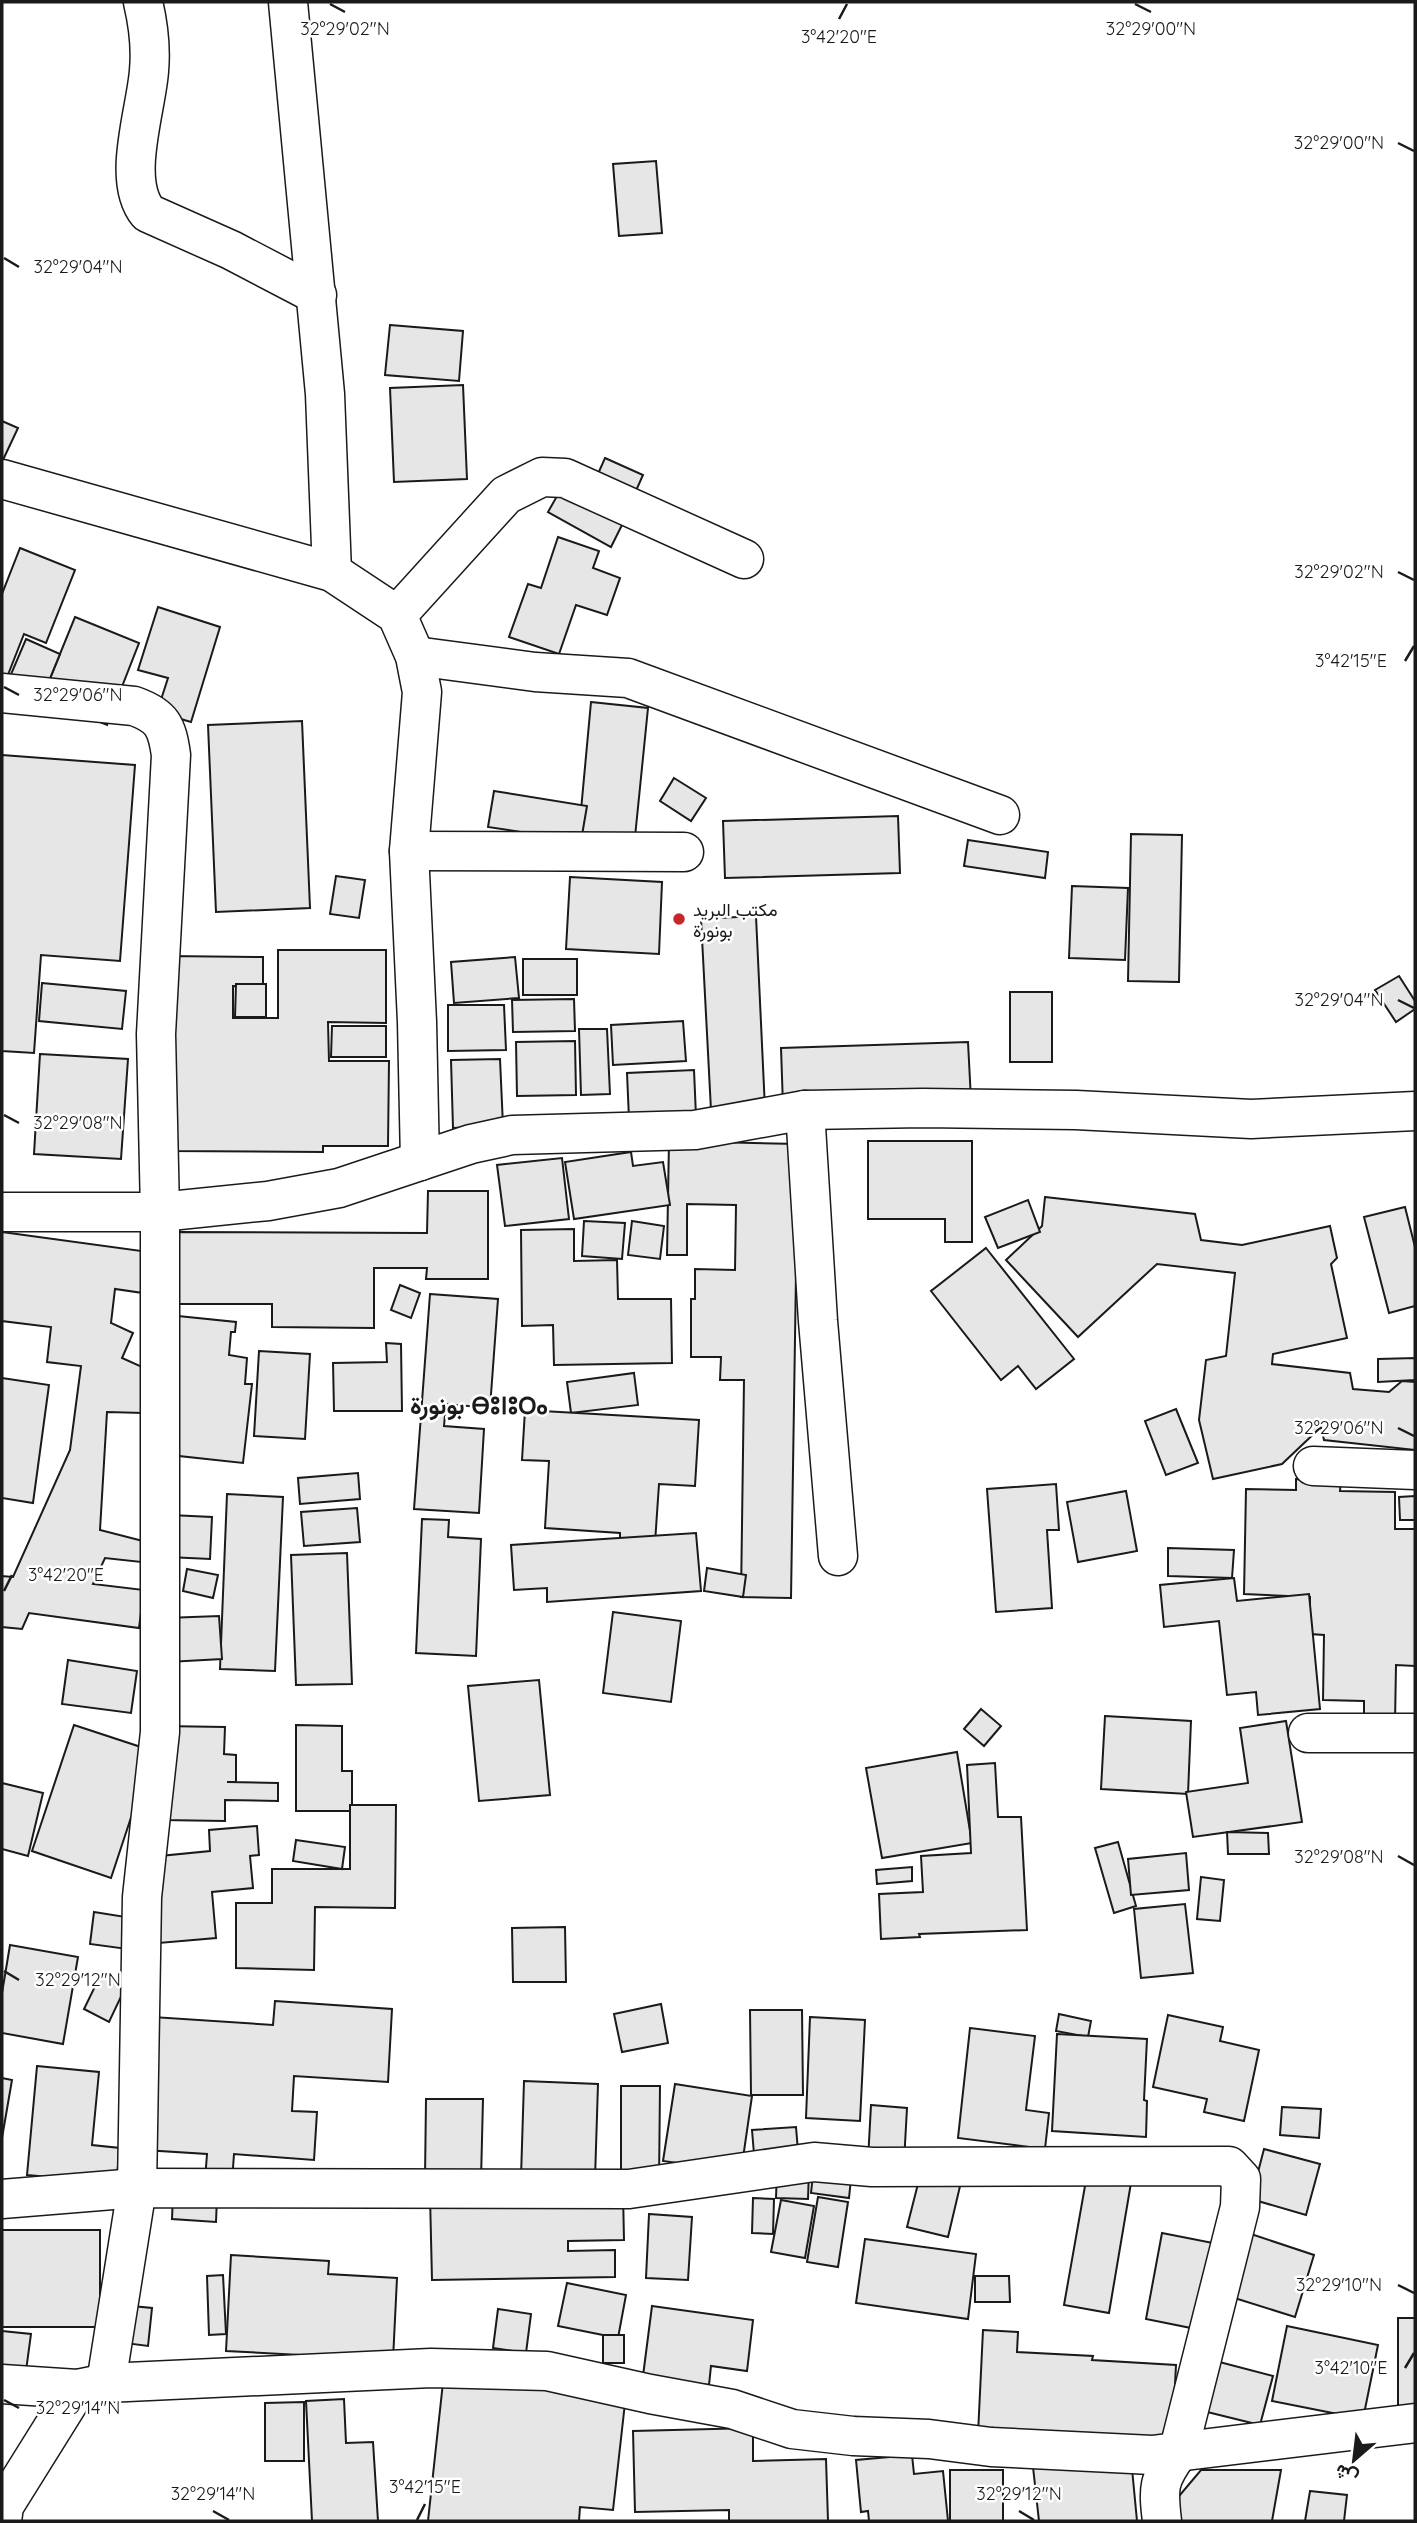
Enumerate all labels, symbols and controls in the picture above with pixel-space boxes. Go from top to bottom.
text: 32°29'02"N [300,17,390,40]
text: 32°29'00"N [1106,17,1196,40]
text: 3°42'20"E [801,25,877,48]
text: 32°29'00"N [1294,131,1384,154]
text: 32°29'04"N [33,255,123,278]
text: 32°29'02"N [1294,560,1384,583]
text: 3°42'15"E [1315,649,1387,672]
text: 32°29'06"N [33,683,123,706]
place label: مكتب البريد بونورة [693,898,778,942]
marker: مكتب البريد بونورة [671,911,687,927]
text: 32°29'04"N [1294,988,1384,1011]
text: 32°29'08"N [33,1111,123,1134]
district label: بونورة ⴱⵓⵏⵓⵔⴰ [410,1390,548,1421]
text: 32°29'06"N [1294,1416,1384,1439]
text: 3°42'20"E [28,1563,104,1586]
text: 32°29'08"N [1294,1845,1384,1868]
text: 32°29'12"N [35,1968,121,1991]
text: 32°29'10"N [1296,2273,1382,2296]
text: 3°42'10"E [1315,2356,1387,2379]
text: 32°29'14"N [36,2396,120,2419]
north arrow [1319,2425,1389,2495]
text: ش [1330,2459,1362,2491]
text: 3°42'15"E [389,2475,461,2498]
text: 32°29'14"N [171,2482,255,2505]
text: 32°29'12"N [976,2482,1062,2505]

